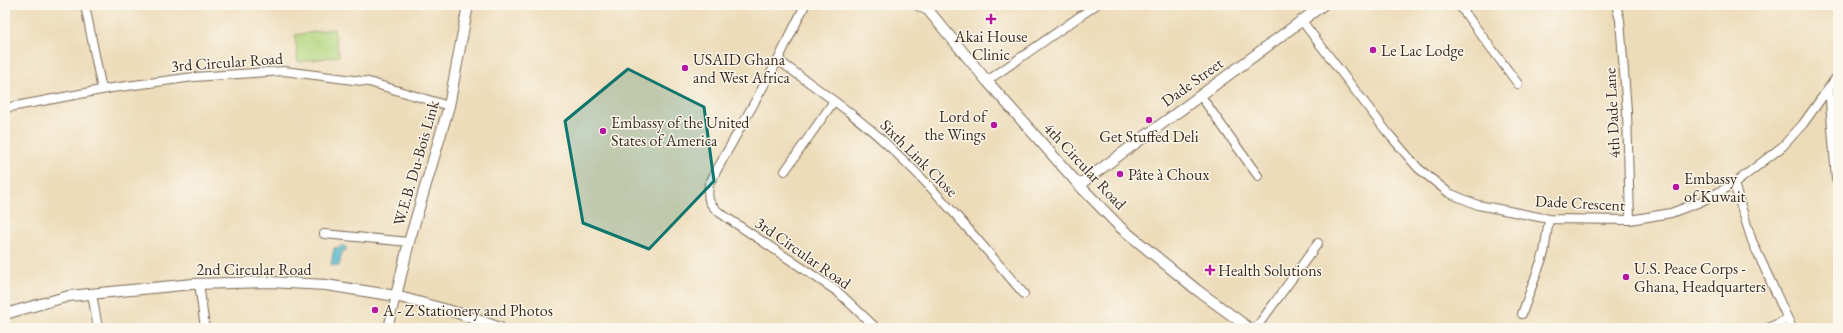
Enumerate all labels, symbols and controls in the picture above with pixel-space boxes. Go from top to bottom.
marker: Akai House Clinic [985,13,997,25]
place label: Akai House Clinic [954,26,1027,65]
place label: Le Lac Lodge [1381,40,1464,61]
marker: Le Lac Lodge [1368,45,1378,55]
street label: 3rd Circular Road [170,48,285,76]
place label: USAID Ghana and West Africa [693,49,791,88]
street label: Dade Street [1157,53,1227,111]
marker: USAID Ghana and West Africa [680,63,690,73]
street label: 4th Dade Lane [1599,67,1625,159]
street label: W.E.B. Du-Bois Link [388,97,444,228]
place label: Lord of the Wings [924,106,988,145]
place label: Embassy of the United States of America [611,112,750,151]
street label: Sixth Link Close [876,115,962,201]
marker: Get Stuffed Deli [1144,115,1154,125]
street label: 4th Circular Road [1039,118,1131,215]
marker: Lord of the Wings [989,120,999,130]
marker: Embassy of the United States of America [598,126,608,136]
place label: Get Stuffed Deli [1099,126,1199,147]
place label: Pâte à Choux [1128,164,1209,185]
place label: Embassy of Kuwait [1684,168,1746,207]
marker: Pâte à Choux [1115,169,1125,179]
marker: Embassy of Kuwait [1671,182,1681,192]
street label: Dade Crescent [1535,190,1625,216]
street label: 3rd Circular Road [751,212,856,294]
place label: U.S. Peace Corps - Ghana, Headquarters [1634,258,1766,297]
street label: 2nd Circular Road [196,259,313,280]
place label: Health Solutions [1218,260,1322,281]
marker: Health Solutions [1205,265,1215,275]
marker: U.S. Peace Corps - Ghana, Headquarters [1621,272,1631,282]
place label: A - Z Stationery and Photos [382,300,553,321]
marker: A - Z Stationery and Photos [370,305,380,315]

